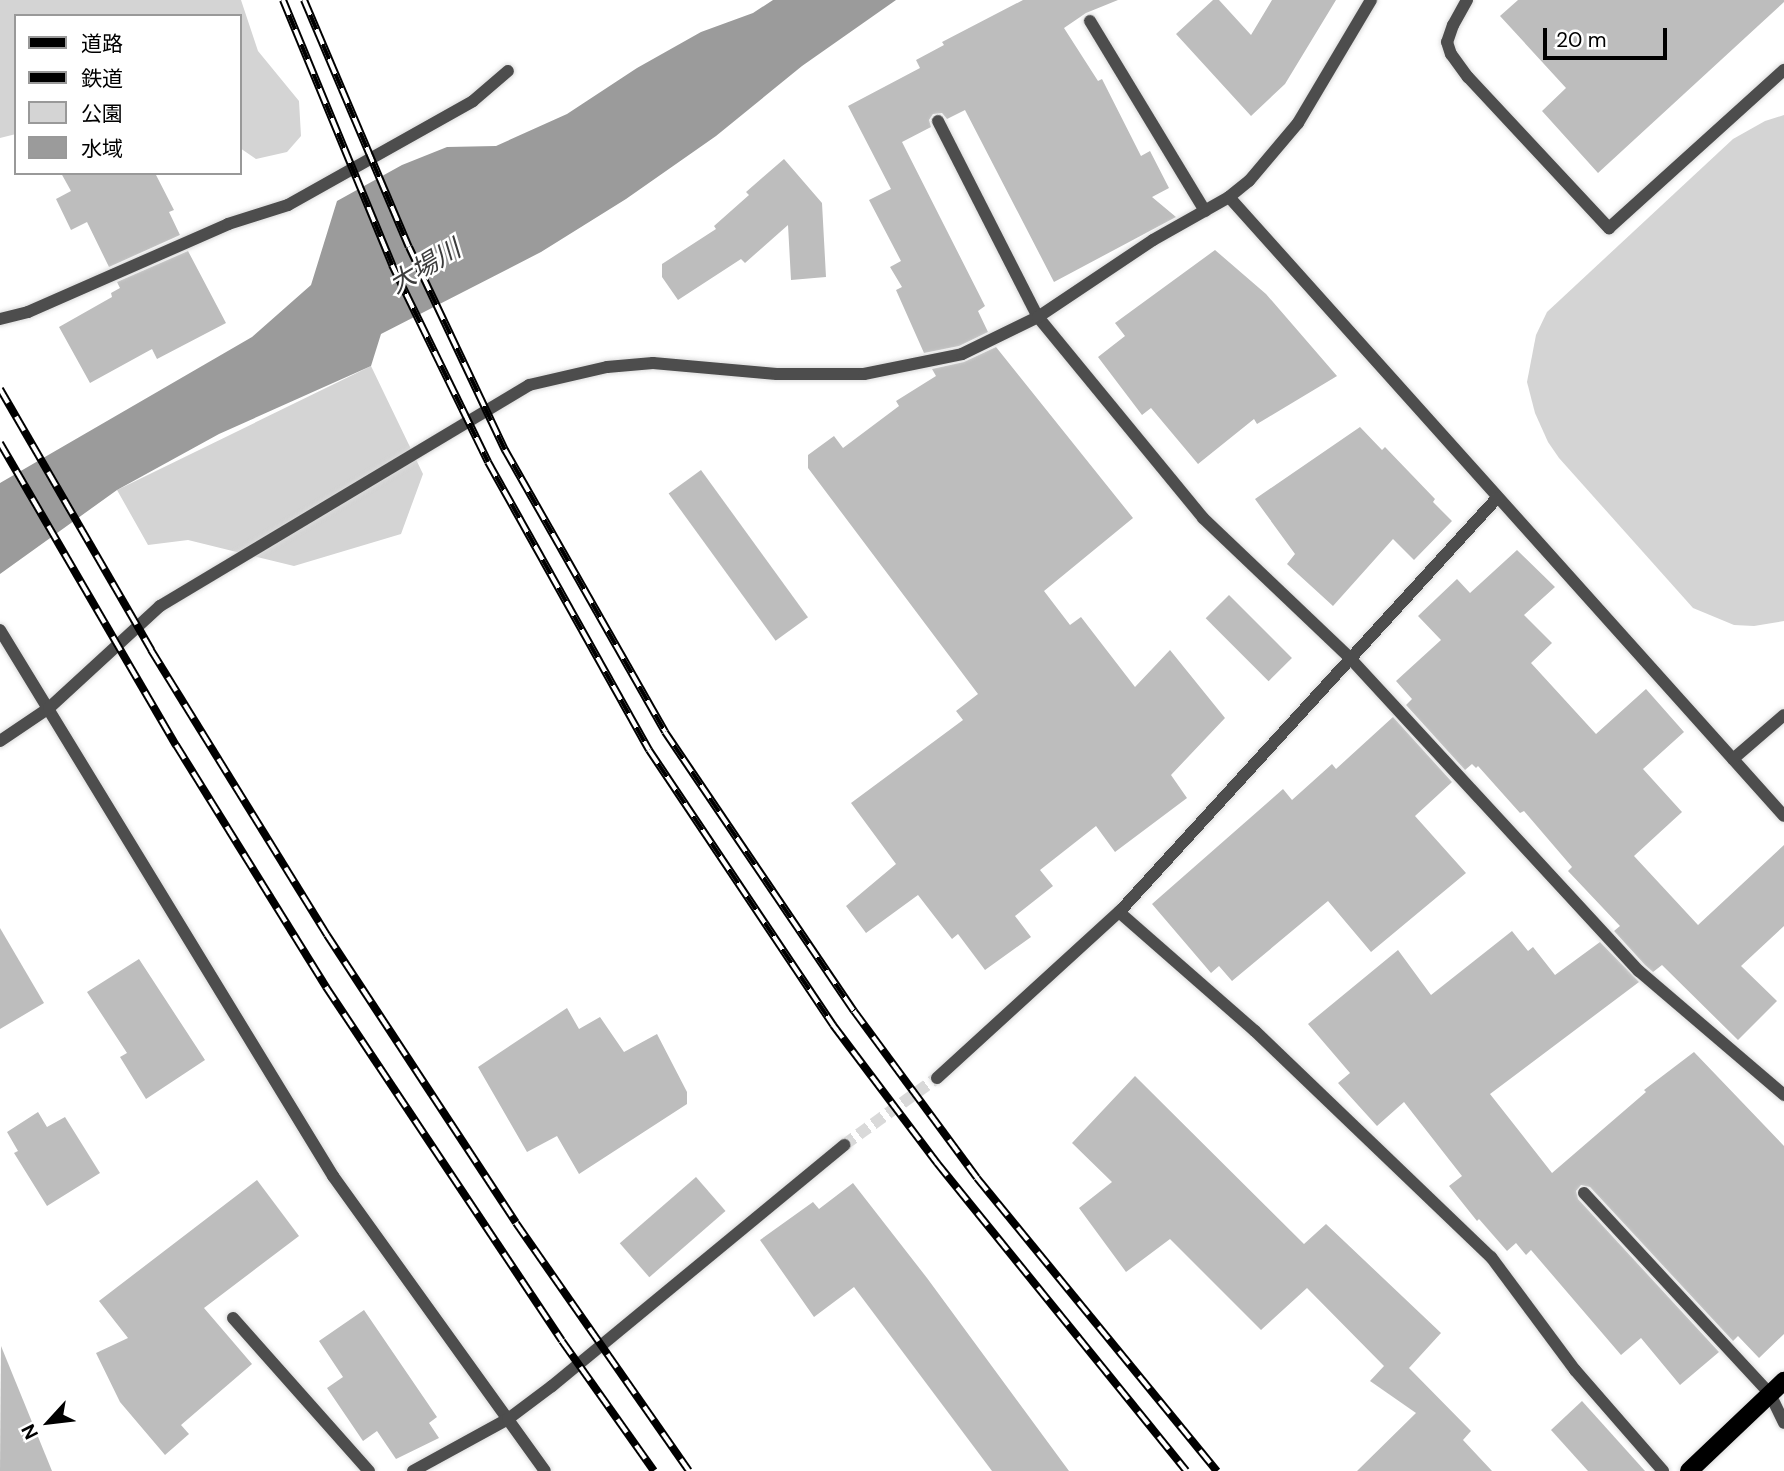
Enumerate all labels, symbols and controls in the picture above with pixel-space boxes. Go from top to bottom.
legend [14,14,242,175]
scale bar [1546,14,1670,58]
text: 20 m [1556,26,1607,54]
text: 道路 [81,30,123,58]
text: 鉄道 [81,65,123,93]
text: 公園 [81,100,123,128]
text: 水域 [81,135,123,163]
water label: 大場川 [384,234,466,300]
north arrow [14,1387,84,1457]
text: N [16,1420,44,1444]

